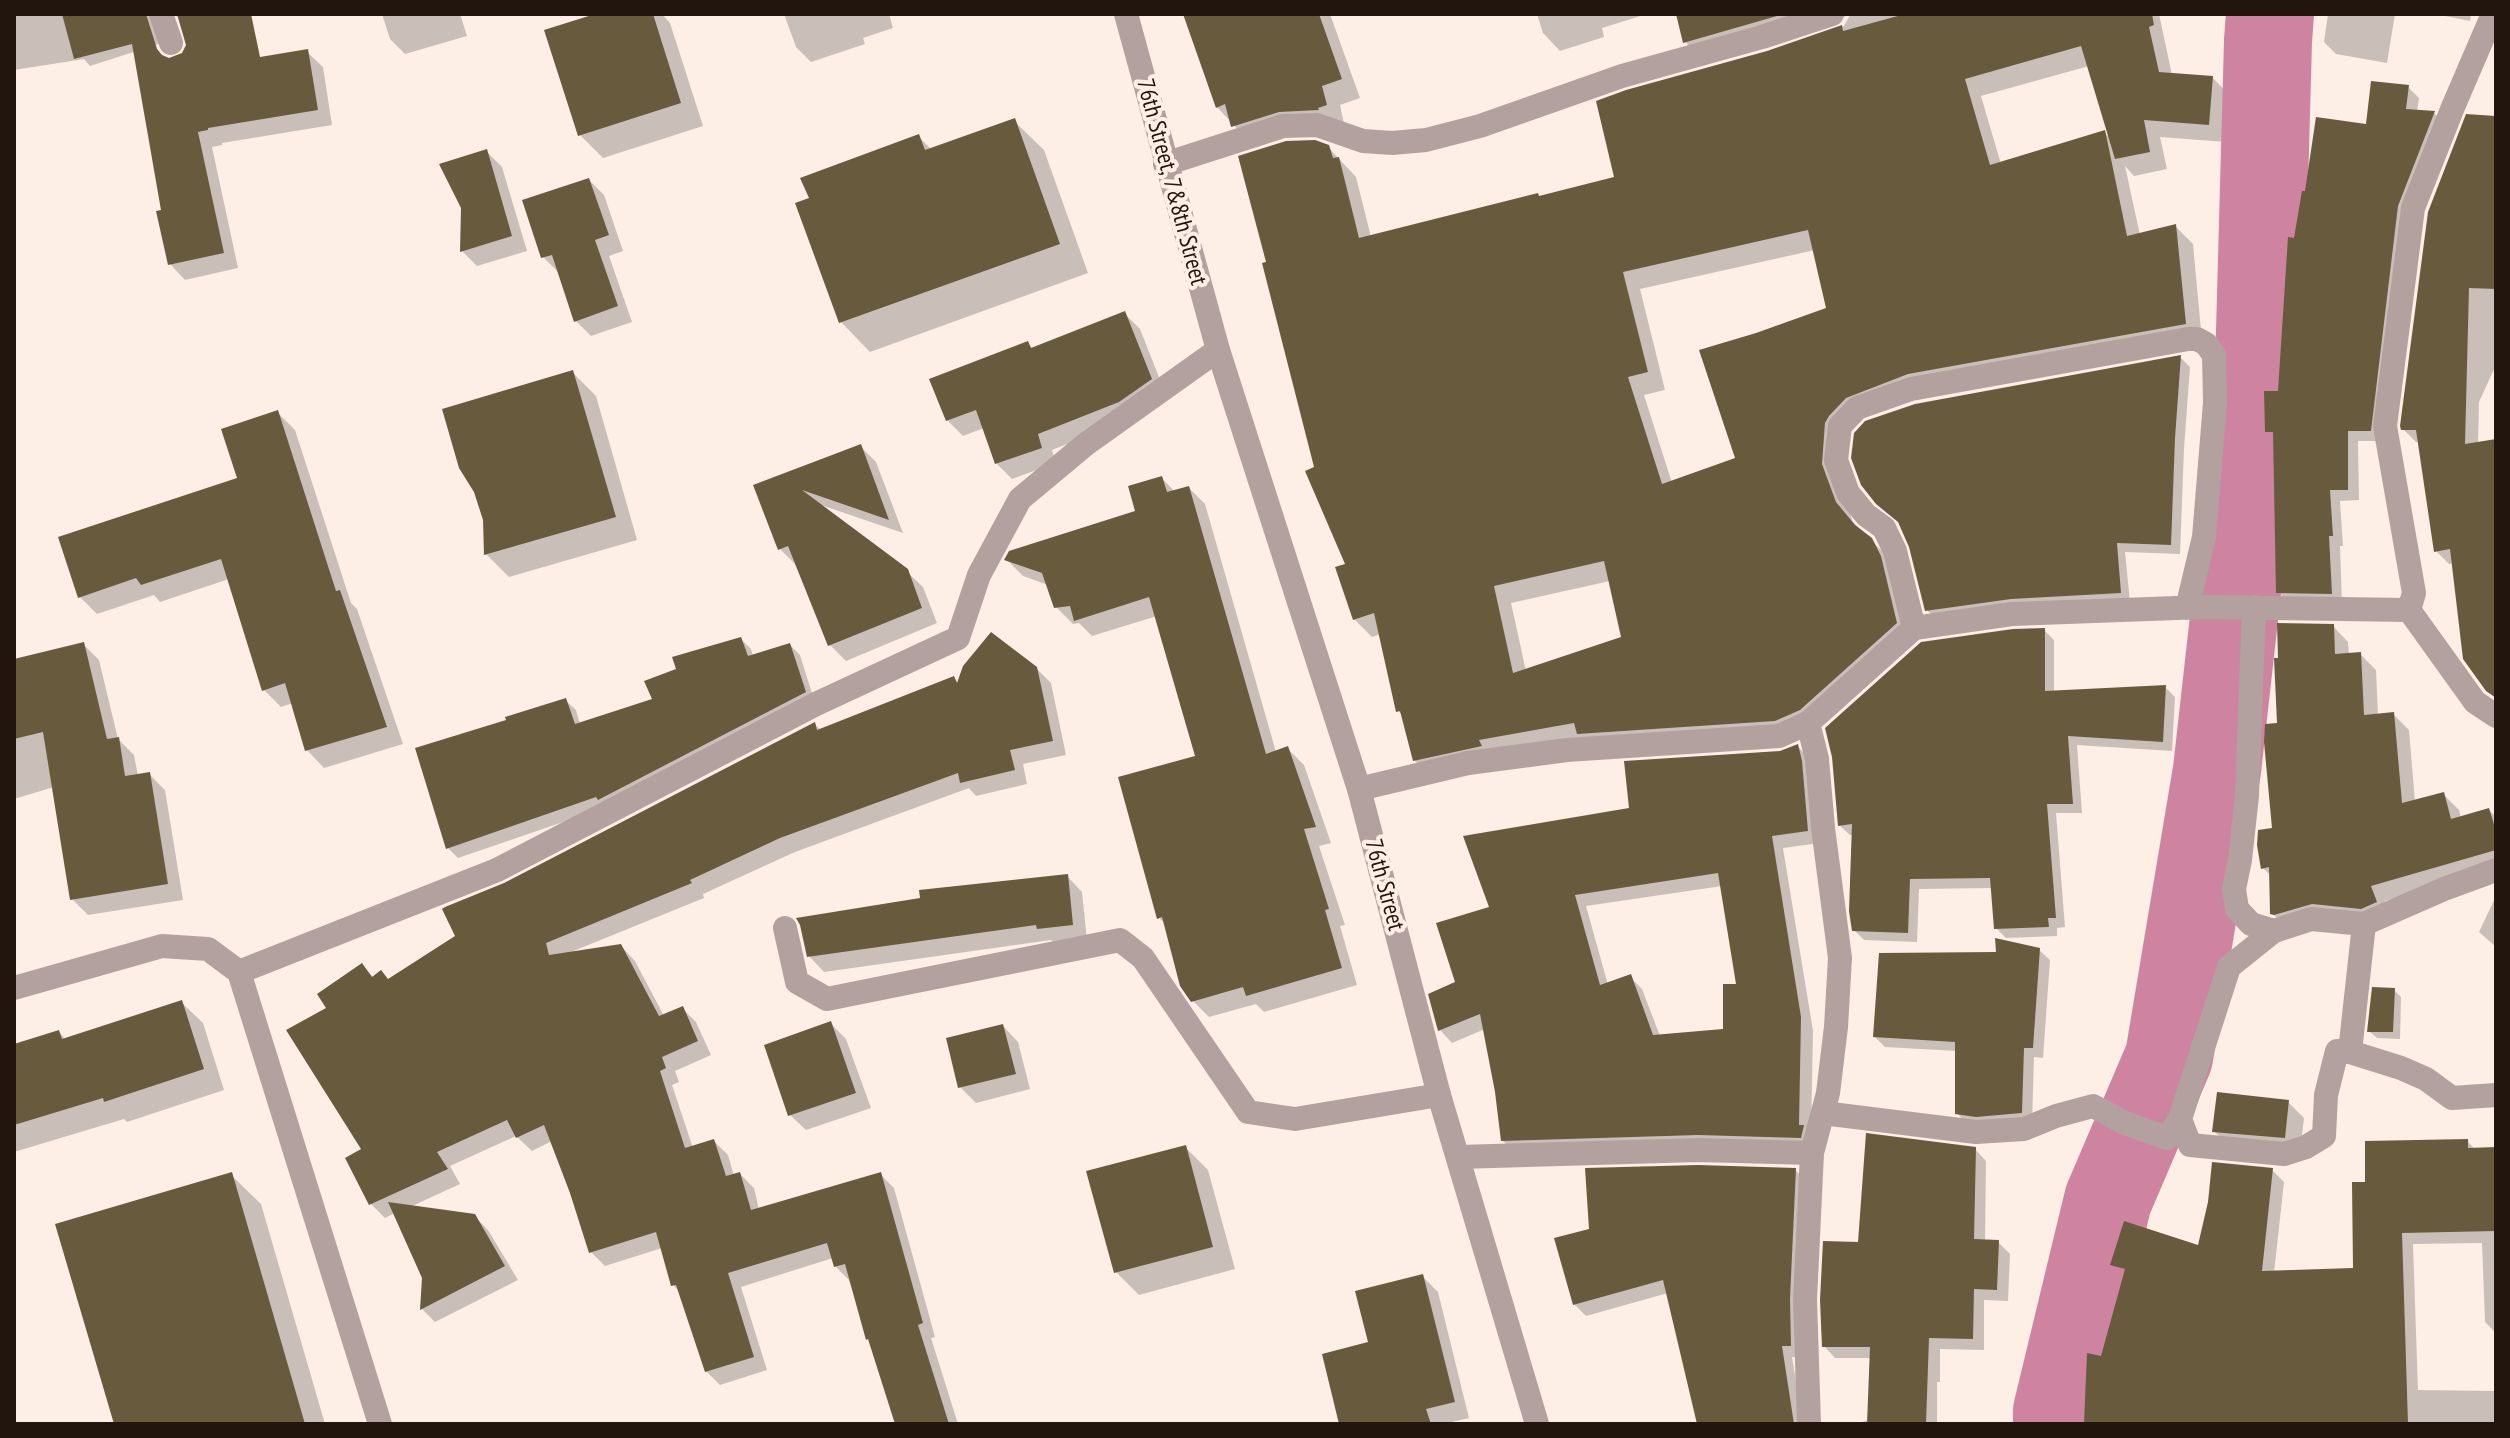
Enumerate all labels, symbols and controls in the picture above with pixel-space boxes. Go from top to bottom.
street label: 76th Street, 7&8th Street [1130,76,1212,288]
street label: 76th Street [1358,836,1410,934]

